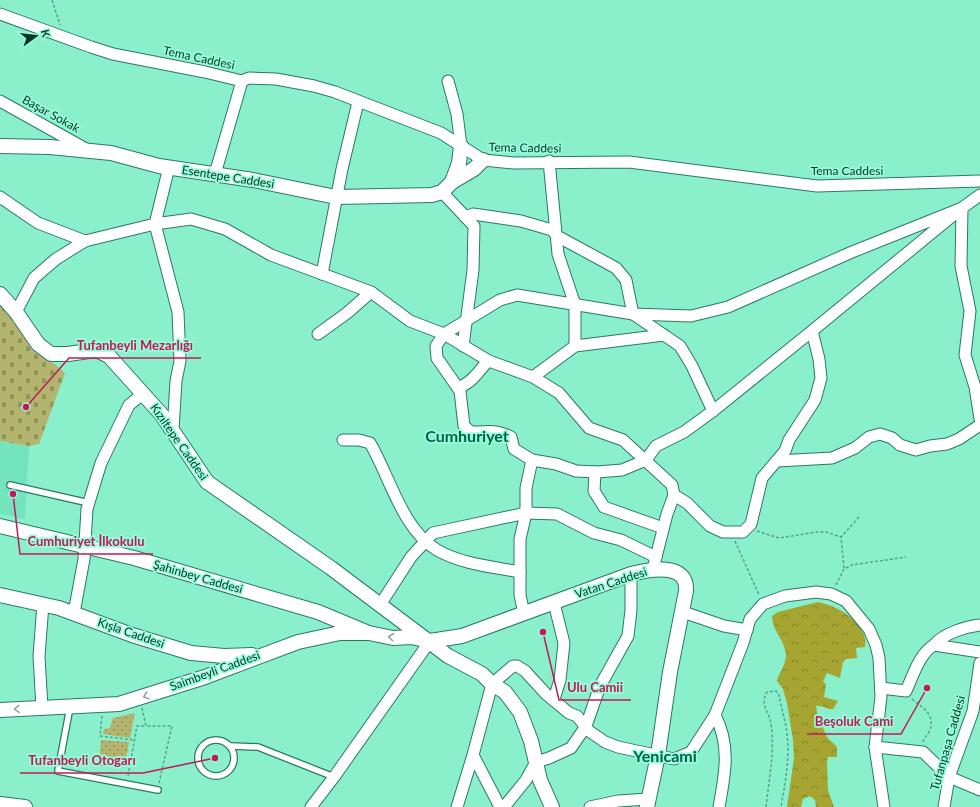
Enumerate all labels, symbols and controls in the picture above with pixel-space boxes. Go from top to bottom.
north arrow [16,16,56,56]
text: K [39,28,54,39]
street label: Tema Caddesi [162,43,236,72]
street label: Başar Sokak [20,92,83,136]
street label: Tema Caddesi [489,139,562,156]
street label: Esentepe Caddesi [181,162,276,191]
street label: Tema Caddesi [811,163,883,178]
callout: Tufanbeyli Mezarlığı [69,333,201,358]
text: Tufanbeyli Mezarlığı [77,337,193,353]
street label: Kızıltepe Caddesi [147,400,212,483]
district label: Cumhuriyet [425,426,509,445]
callout: Cumhuriyet İlkokulu [20,529,153,554]
text: Cumhuriyet İlkokulu [28,533,144,549]
street label: Şahinbey Caddesi [152,557,245,596]
street label: Vatan Caddesi [573,564,649,601]
street label: Kışla Caddesi [96,614,167,651]
one-way arrow [388,633,394,642]
street label: Saimbeyli Caddesi [168,647,262,694]
callout: Ulu Camii [559,675,631,700]
text: Ulu Camii [567,679,623,695]
one-way arrow [142,691,149,700]
street label: Tufanpaşa Caddesi [927,694,968,792]
one-way arrow [14,705,20,713]
callout: Beşoluk Cami [807,709,901,734]
text: Beşoluk Cami [815,713,893,729]
district label: Yenicami [632,746,697,765]
callout: Tufanbeyli Otogarı [20,748,143,773]
text: Tufanbeyli Otogarı [28,752,136,768]

